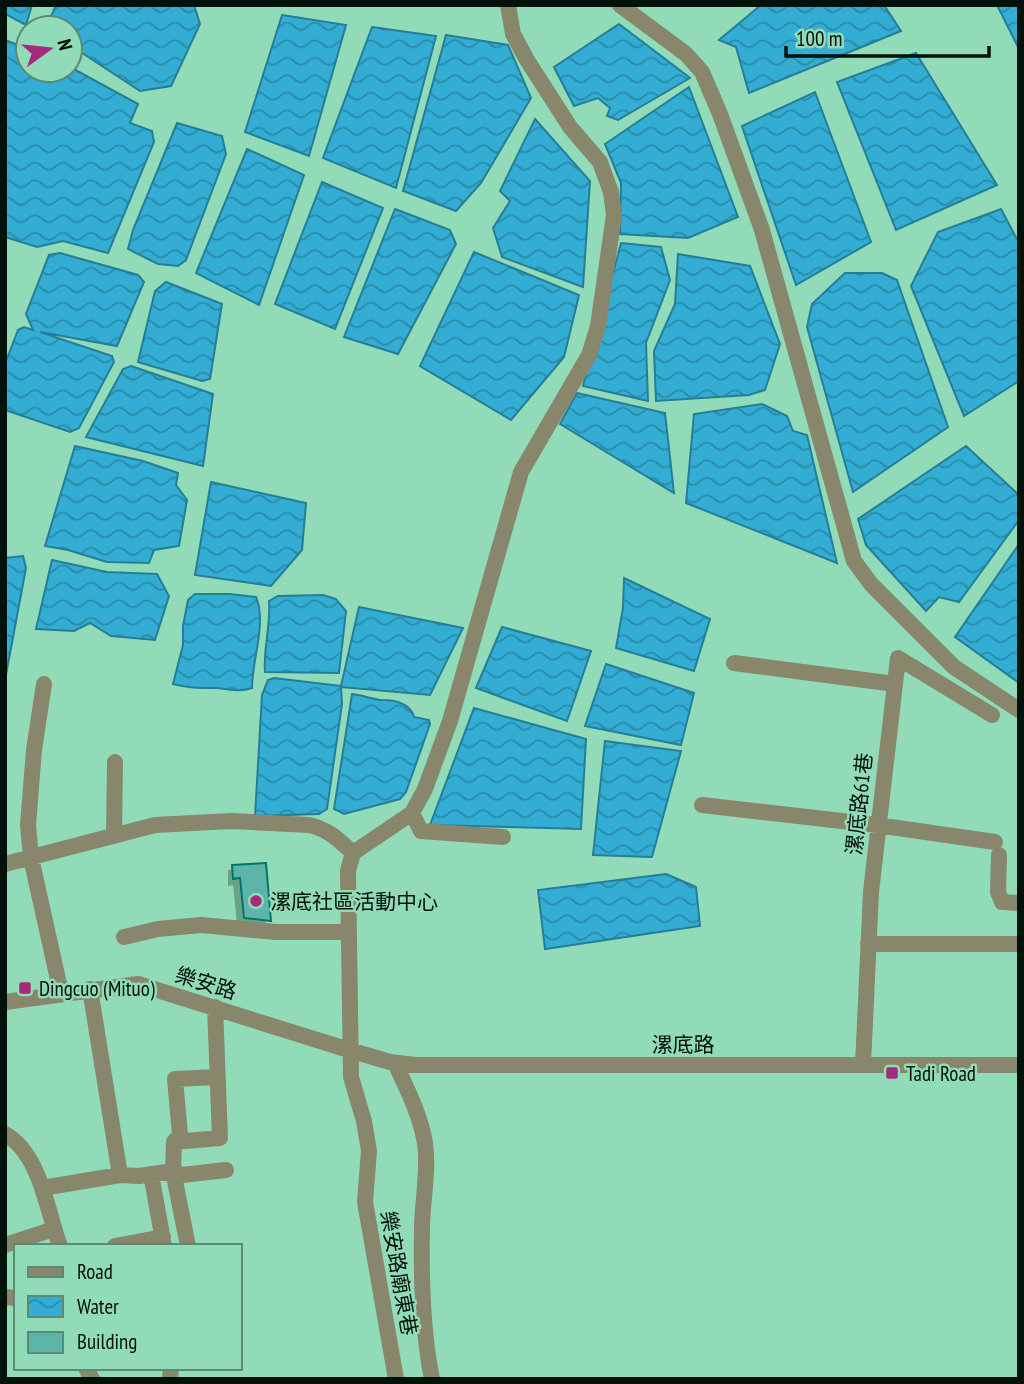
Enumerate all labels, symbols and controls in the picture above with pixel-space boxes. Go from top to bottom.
north arrow [14,14,84,84]
scale bar [786,14,989,58]
text: 100 m [796,25,842,52]
text: N [53,37,78,53]
street label: 漯底路61巷 [840,751,878,857]
place label: 漯底社區活動中心 [270,888,438,915]
marker: 漯底社區活動中心 [248,893,264,909]
street label: 樂安路 [172,961,240,1005]
place label: Dingcuo (Mituo) [39,975,155,1002]
marker: Dingcuo (Mituo) [17,980,33,996]
street label: 漯底路 [652,1031,715,1058]
place label: Tadi Road [906,1060,976,1087]
marker: Tadi Road [884,1065,900,1081]
street label: 樂安路廟東巷 [375,1209,423,1337]
legend [14,1244,242,1370]
text: Road [77,1258,113,1285]
text: Water [77,1293,119,1320]
text: Building [77,1328,137,1355]

